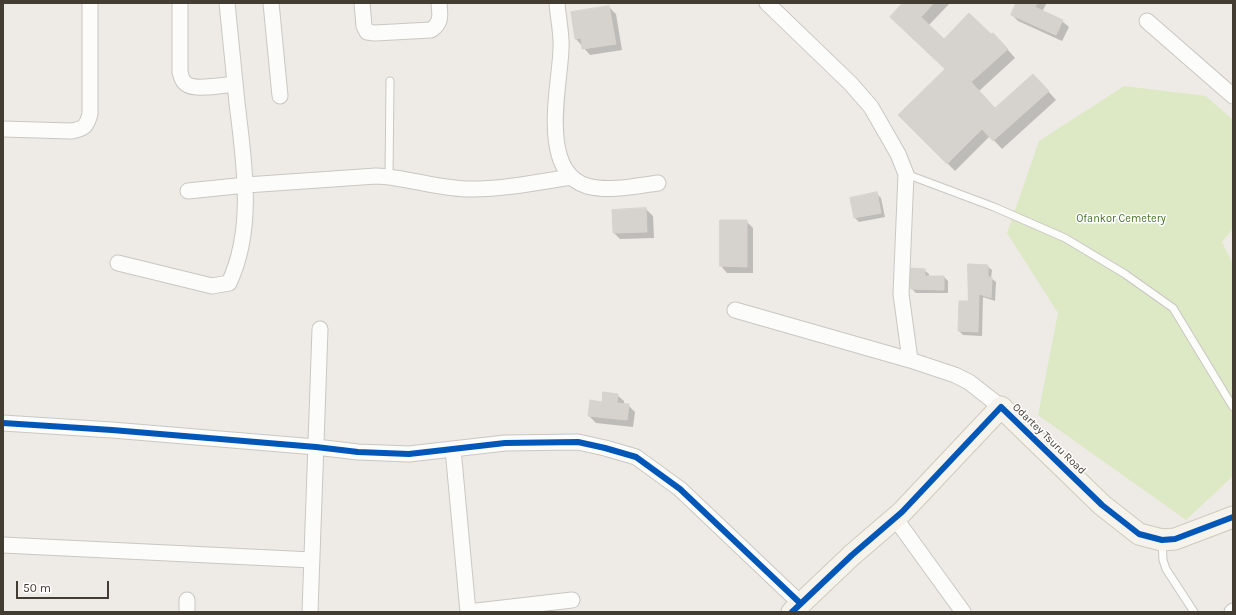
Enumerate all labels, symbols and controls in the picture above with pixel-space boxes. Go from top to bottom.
park label: Ofankor Cemetery [1076,212,1166,226]
street label: Odartey Tsuru Road [1010,401,1088,477]
scale bar [18,573,111,599]
text: 50 m [23,581,51,595]

